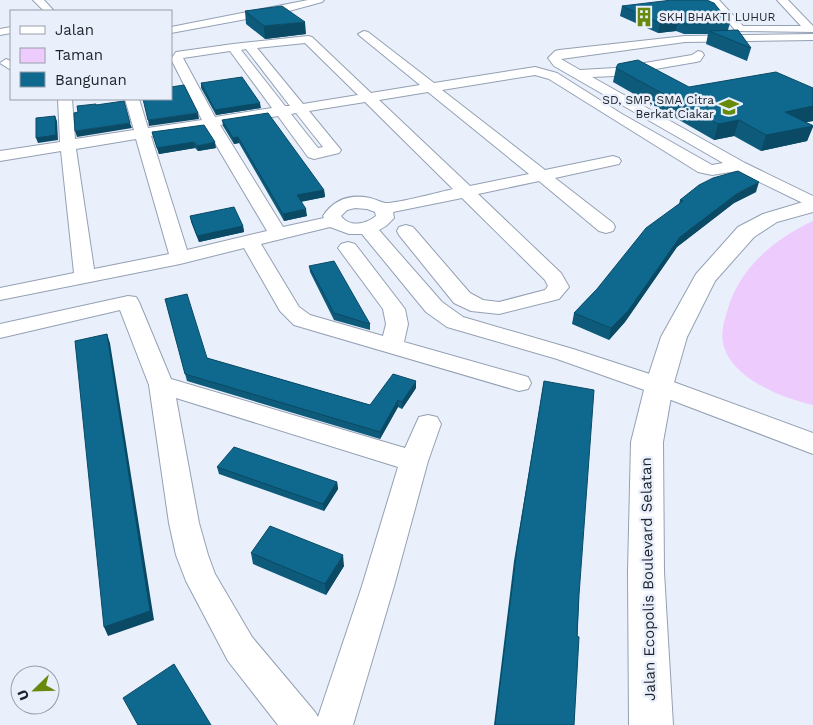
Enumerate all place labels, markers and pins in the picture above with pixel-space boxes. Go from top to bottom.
building icon: SKH BHAKTI LUHUR [633,6,655,28]
place label: SKH BHAKTI LUHUR [659,10,776,24]
place label: SD, SMP, SMA Citra Berkat Ciakar [602,93,714,121]
school or university icon: SD, SMP, SMA Citra Berkat Ciakar [718,96,740,118]

